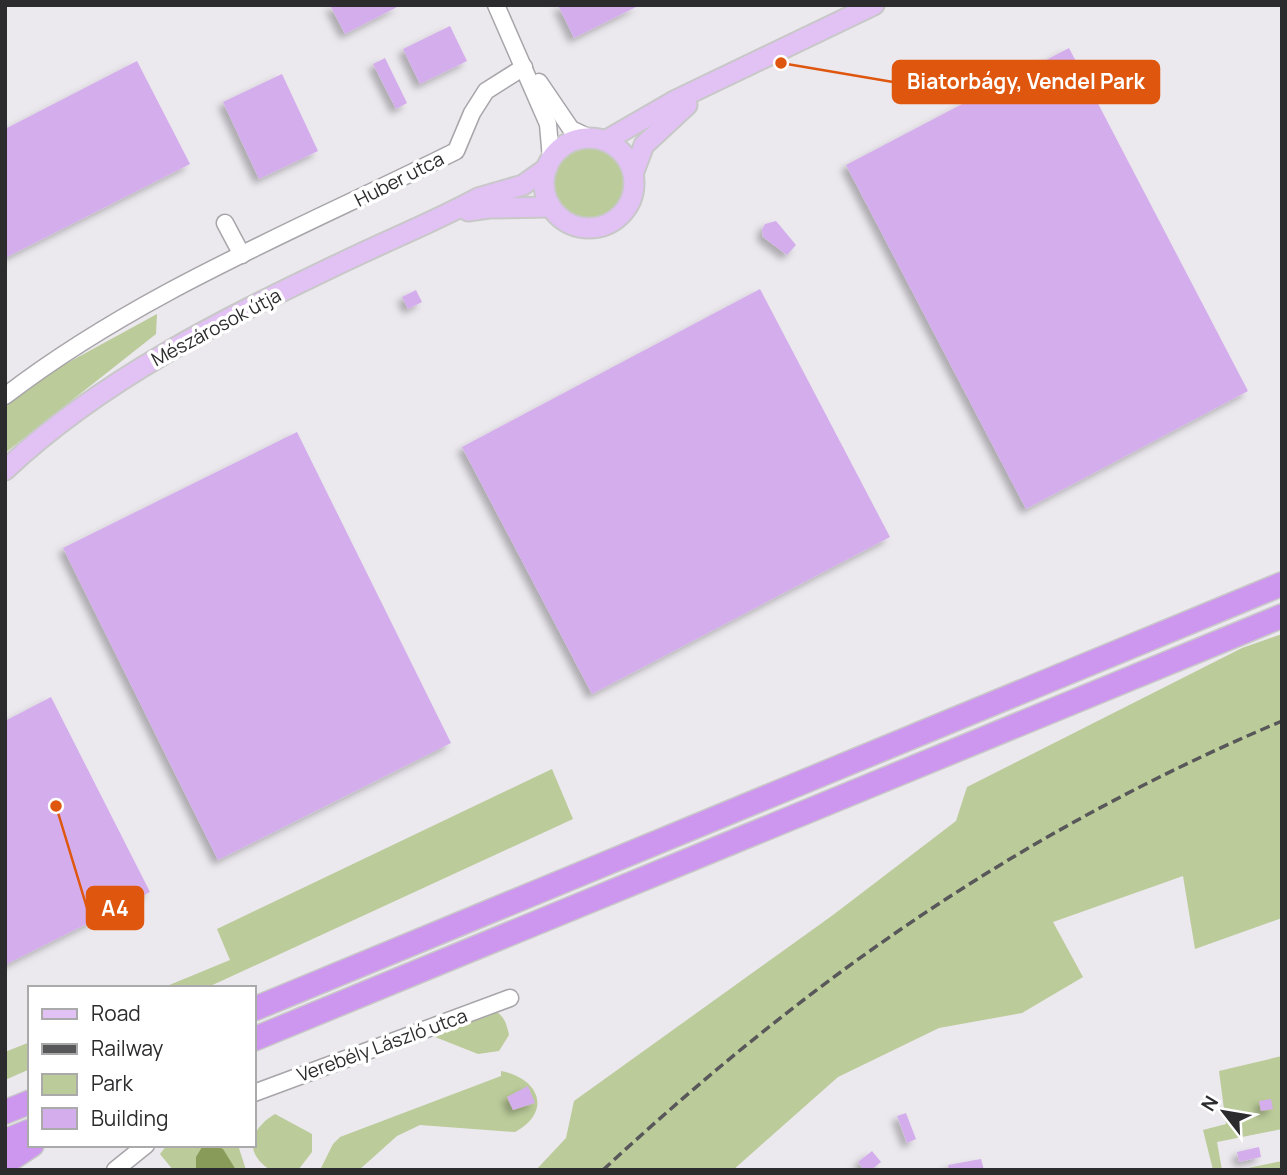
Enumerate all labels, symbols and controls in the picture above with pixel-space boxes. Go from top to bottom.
callout: Biatorbágy, Vendel Park [893,61,1159,103]
text: Biatorbágy, Vendel Park [907,67,1146,95]
street label: Huber utca [350,145,448,213]
street label: Mészárosok útja [147,282,285,372]
callout: A4 [87,887,143,929]
text: A4 [101,894,129,922]
legend [28,986,256,1147]
text: Road [91,999,141,1027]
street label: Verebély László utca [293,1002,471,1088]
text: Railway [91,1034,163,1062]
text: Park [91,1069,133,1097]
north arrow [1189,1077,1259,1147]
text: N [1195,1091,1224,1116]
text: Building [91,1104,168,1132]

